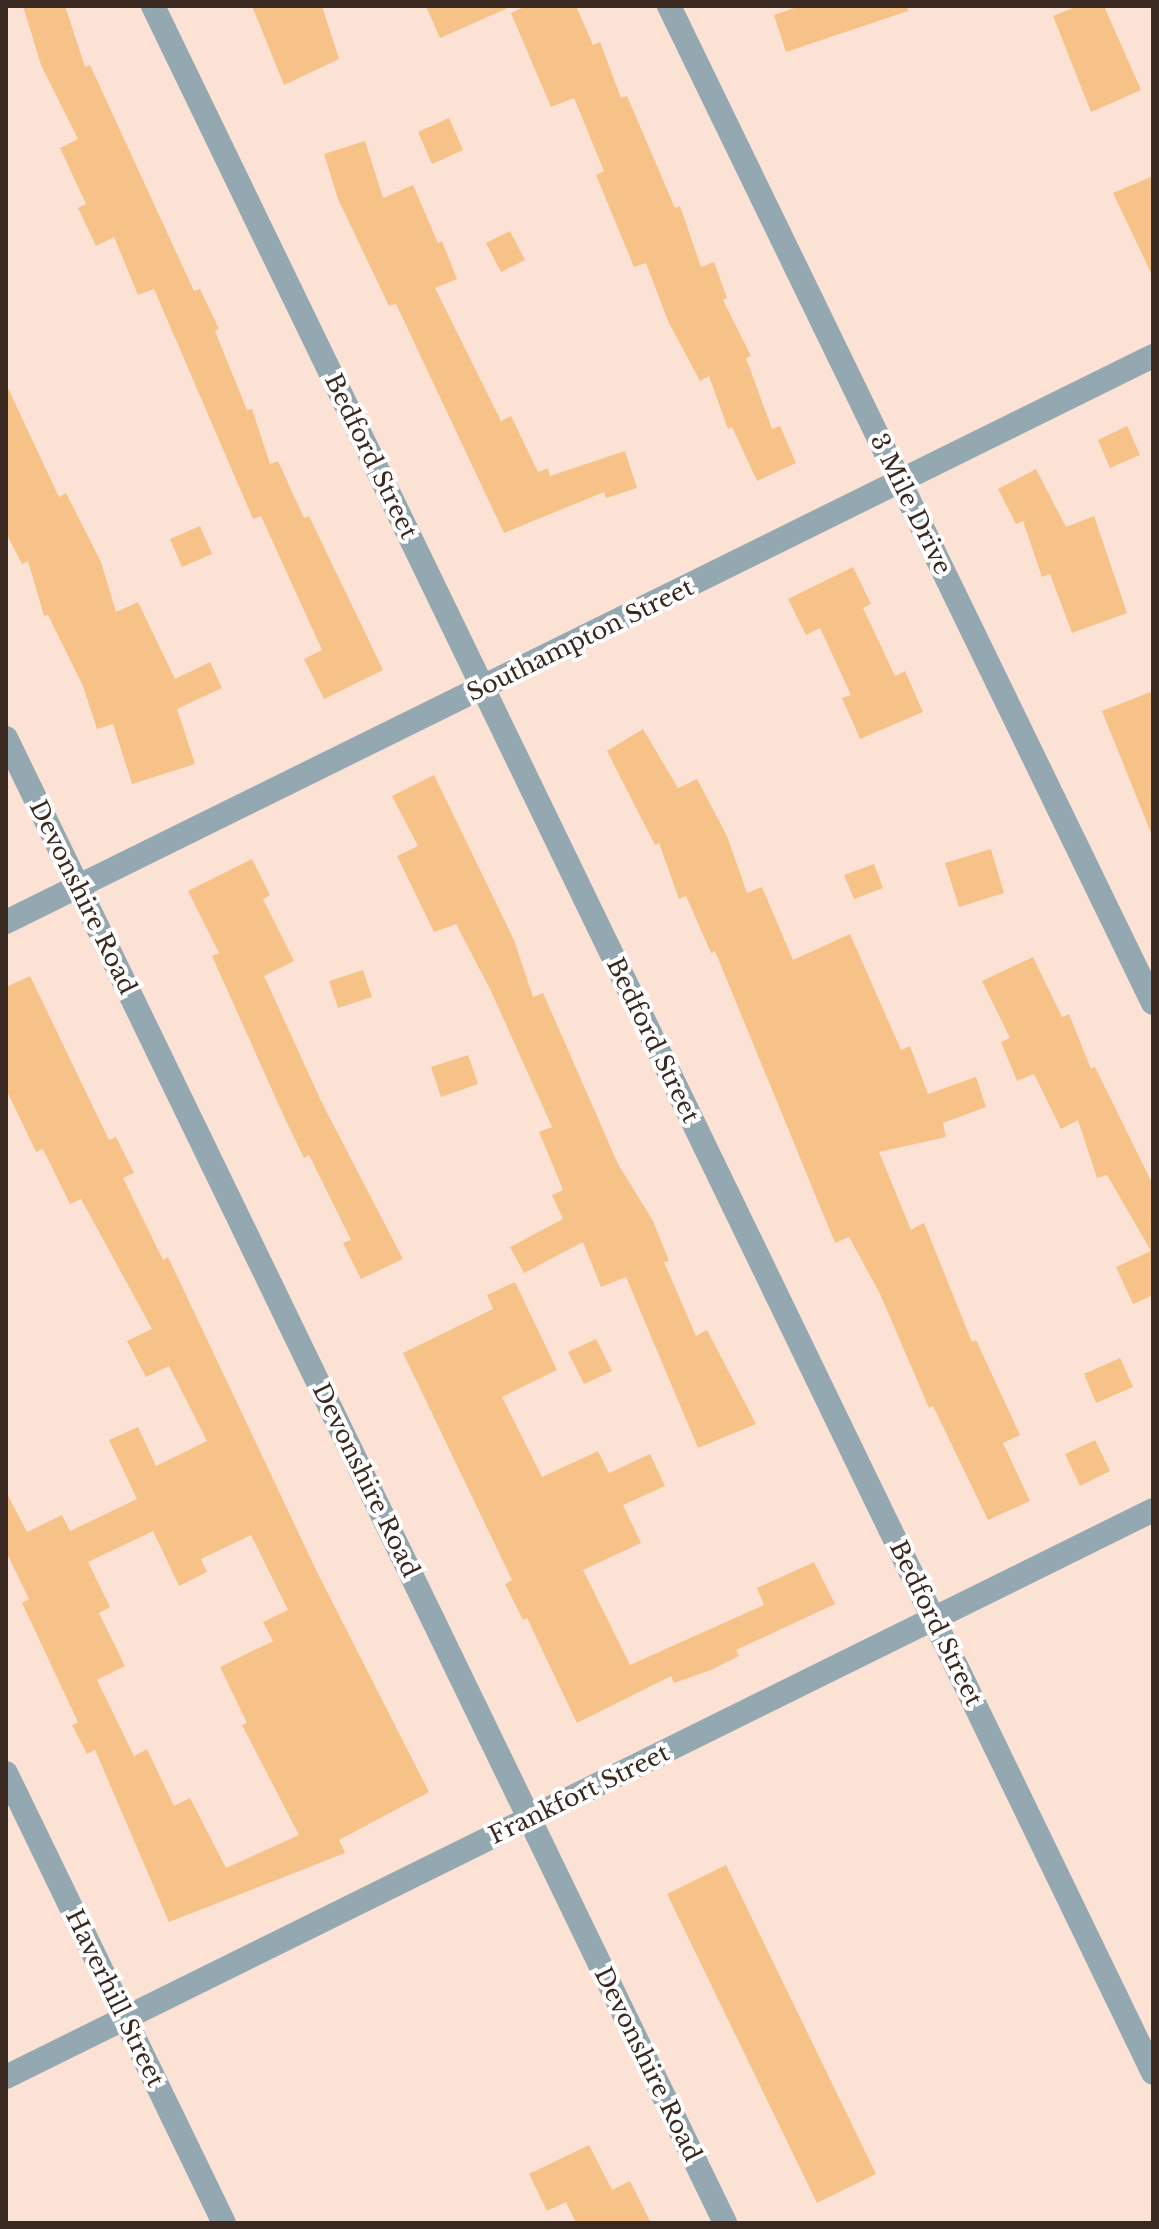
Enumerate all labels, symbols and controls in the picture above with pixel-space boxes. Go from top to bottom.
street label: Bedford Street [319,369,423,543]
street label: 3 Mile Drive [865,429,957,579]
street label: Southampton Street [462,573,698,707]
street label: Devonshire Road [24,795,142,999]
street label: Bedford Street [601,953,705,1127]
street label: Devonshire Road [307,1378,425,1582]
street label: Bedford Street [884,1536,988,1710]
street label: Frankfort Street [484,1738,674,1850]
street label: Haverhill Street [60,1905,170,2091]
street label: Devonshire Road [589,1962,707,2166]

